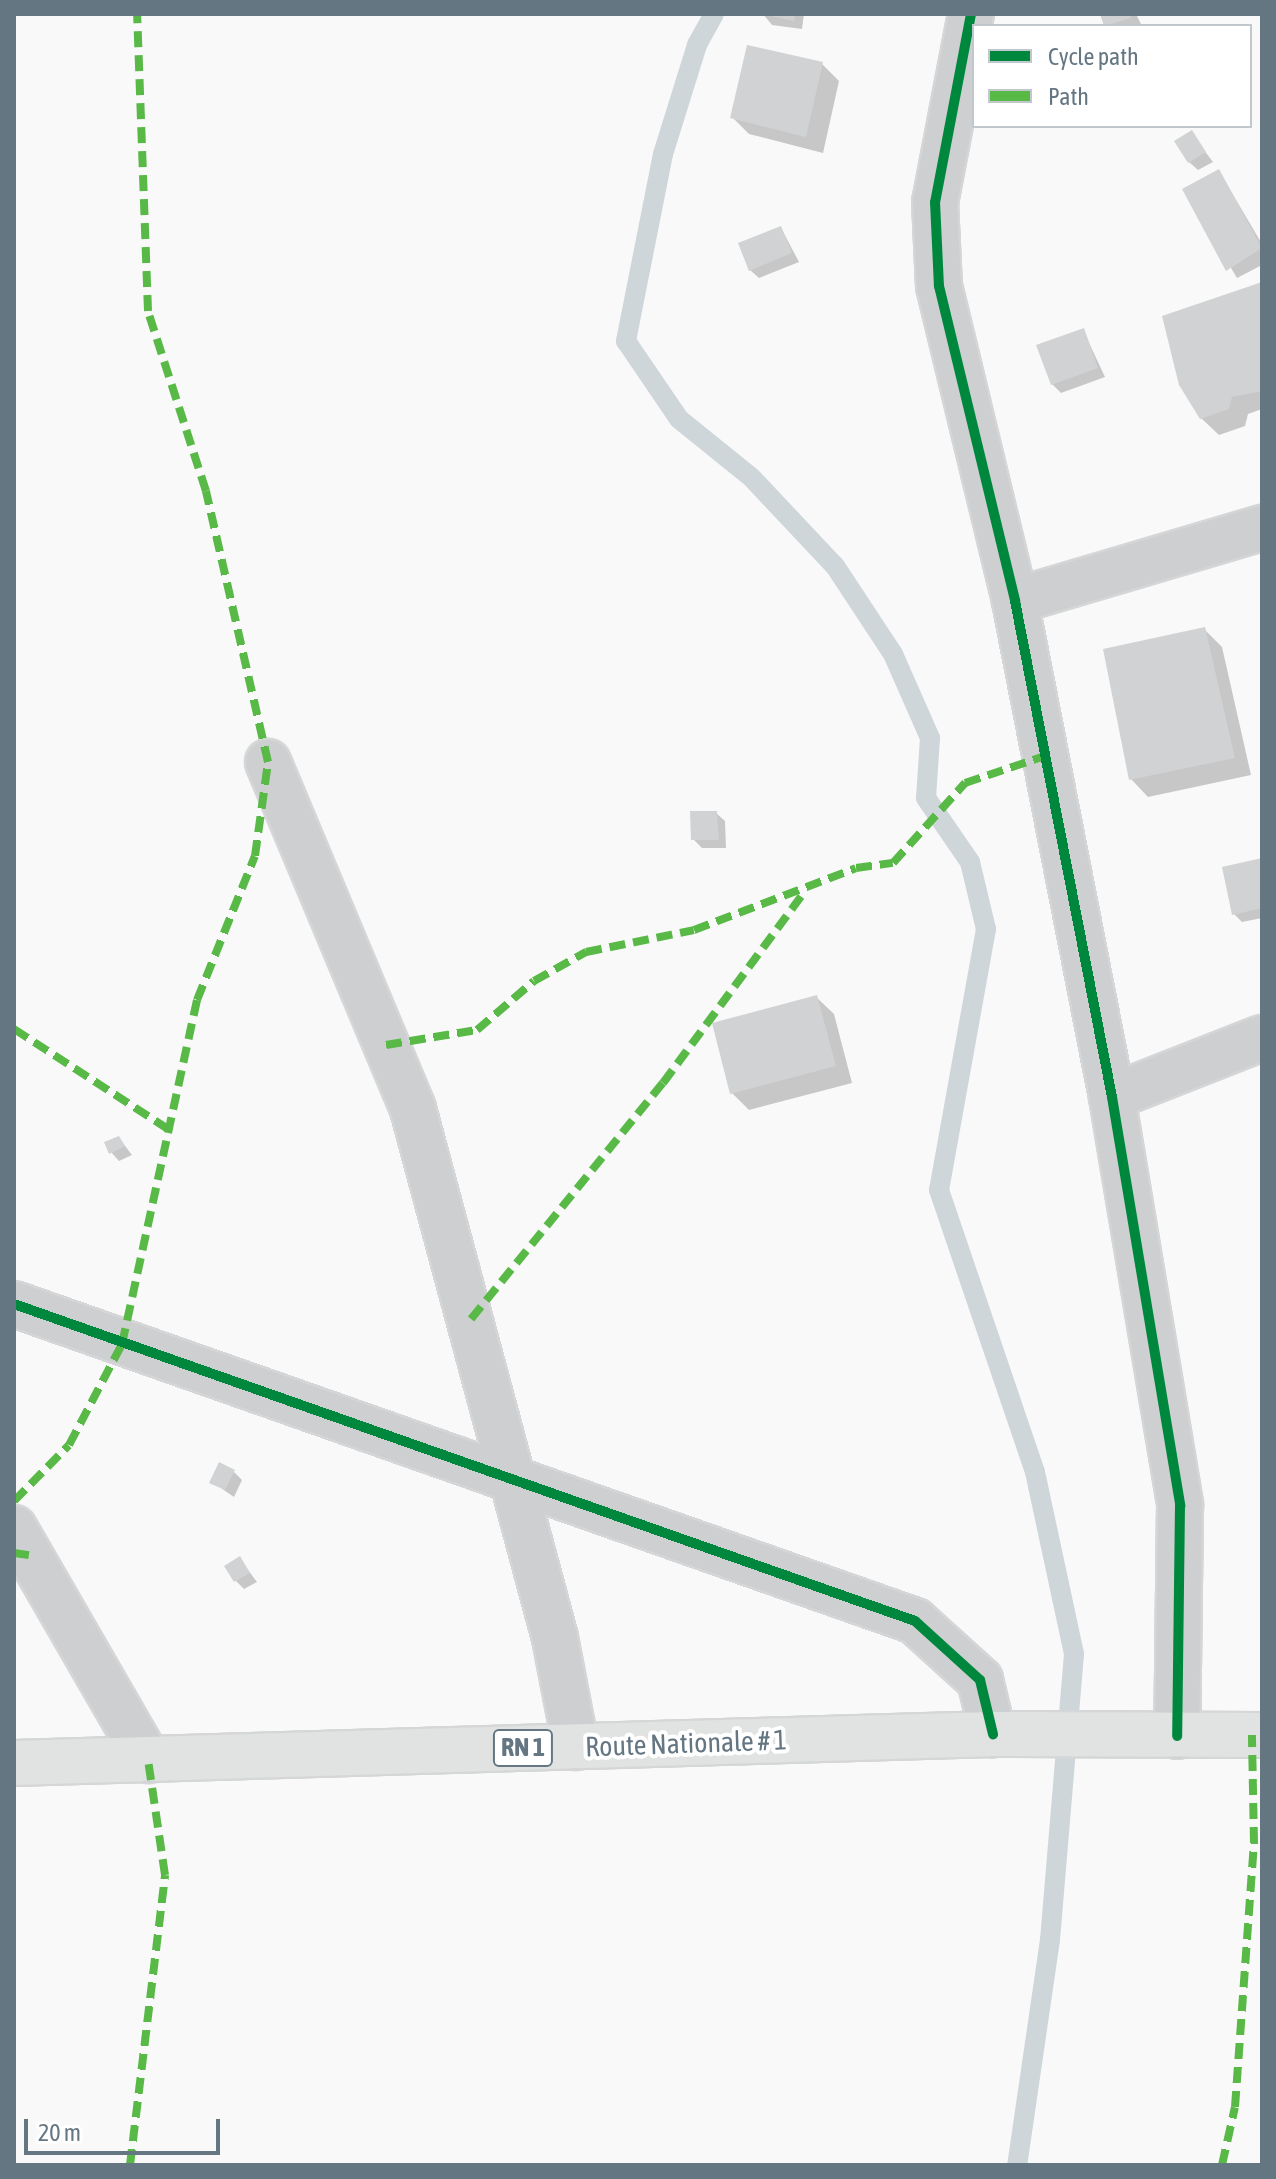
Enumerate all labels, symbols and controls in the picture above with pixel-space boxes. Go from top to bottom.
legend [972,24,1252,128]
text: Cycle path [1048,43,1139,70]
text: Path [1048,83,1089,110]
street label: Route Nationale # 1 [585,1723,787,1763]
road number: RN 1 [491,1726,555,1770]
scale bar [28,2103,224,2153]
text: 20 m [38,2119,81,2146]

